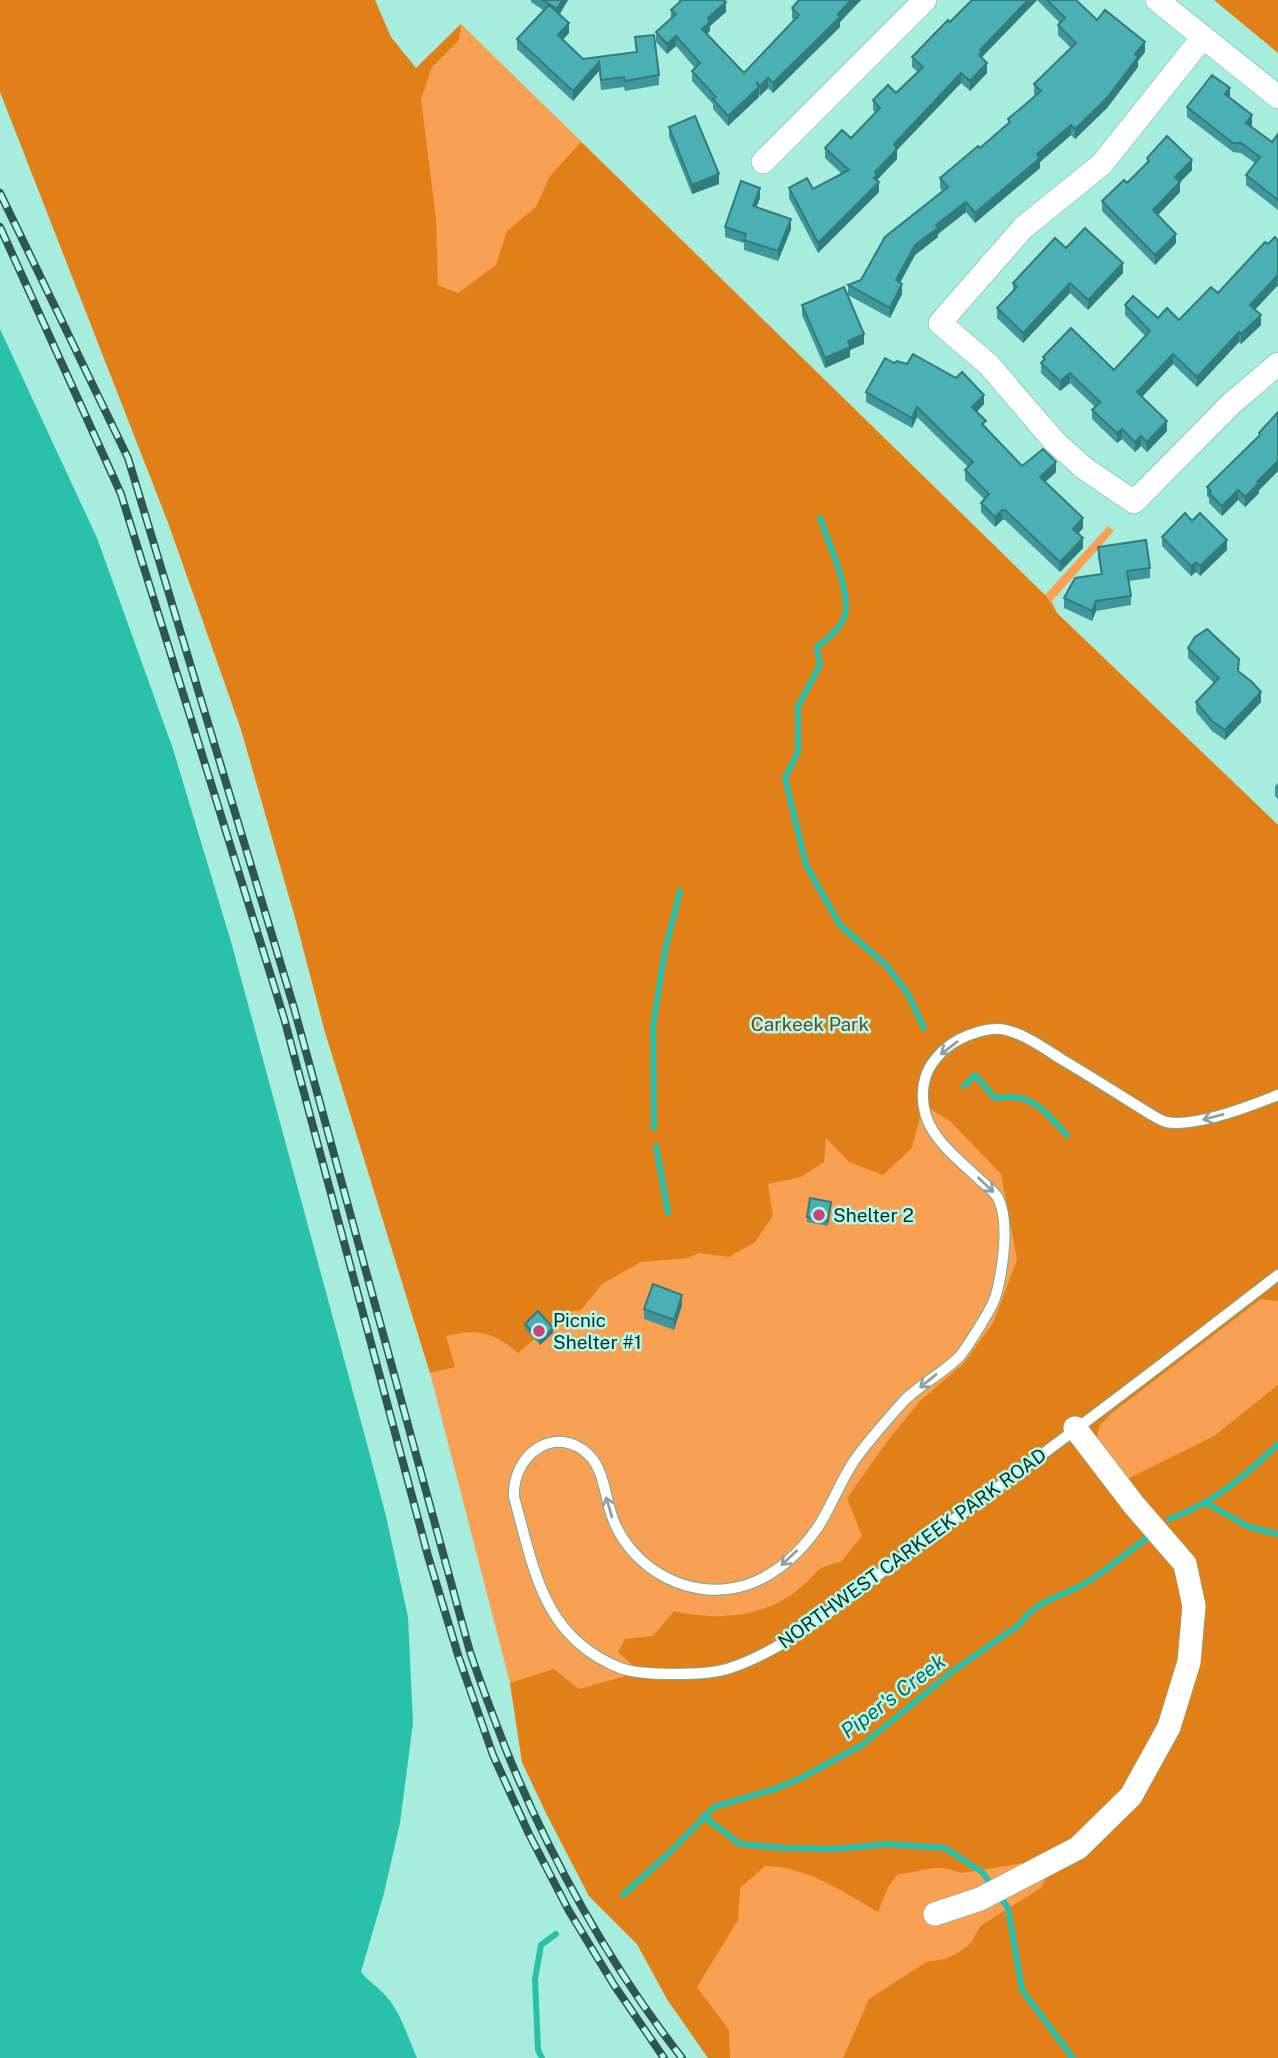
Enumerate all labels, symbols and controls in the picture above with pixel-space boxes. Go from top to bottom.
park label: Carkeek Park [751,1013,870,1035]
one-way arrow [940,1040,958,1055]
one-way arrow [1203,1111,1225,1124]
one-way arrow [977,1177,994,1194]
place label: Shelter 2 [833,1204,914,1226]
marker: Shelter 2 [811,1207,827,1223]
place label: Picnic Shelter #1 [553,1309,642,1353]
marker: Picnic Shelter #1 [531,1323,547,1339]
one-way arrow [920,1373,938,1388]
street label: NORTHWEST CARKEEK PARK ROAD [774,1443,1050,1653]
one-way arrow [602,1497,615,1519]
one-way arrow [781,1550,798,1567]
water label: Piper's Creek [836,1648,951,1743]

